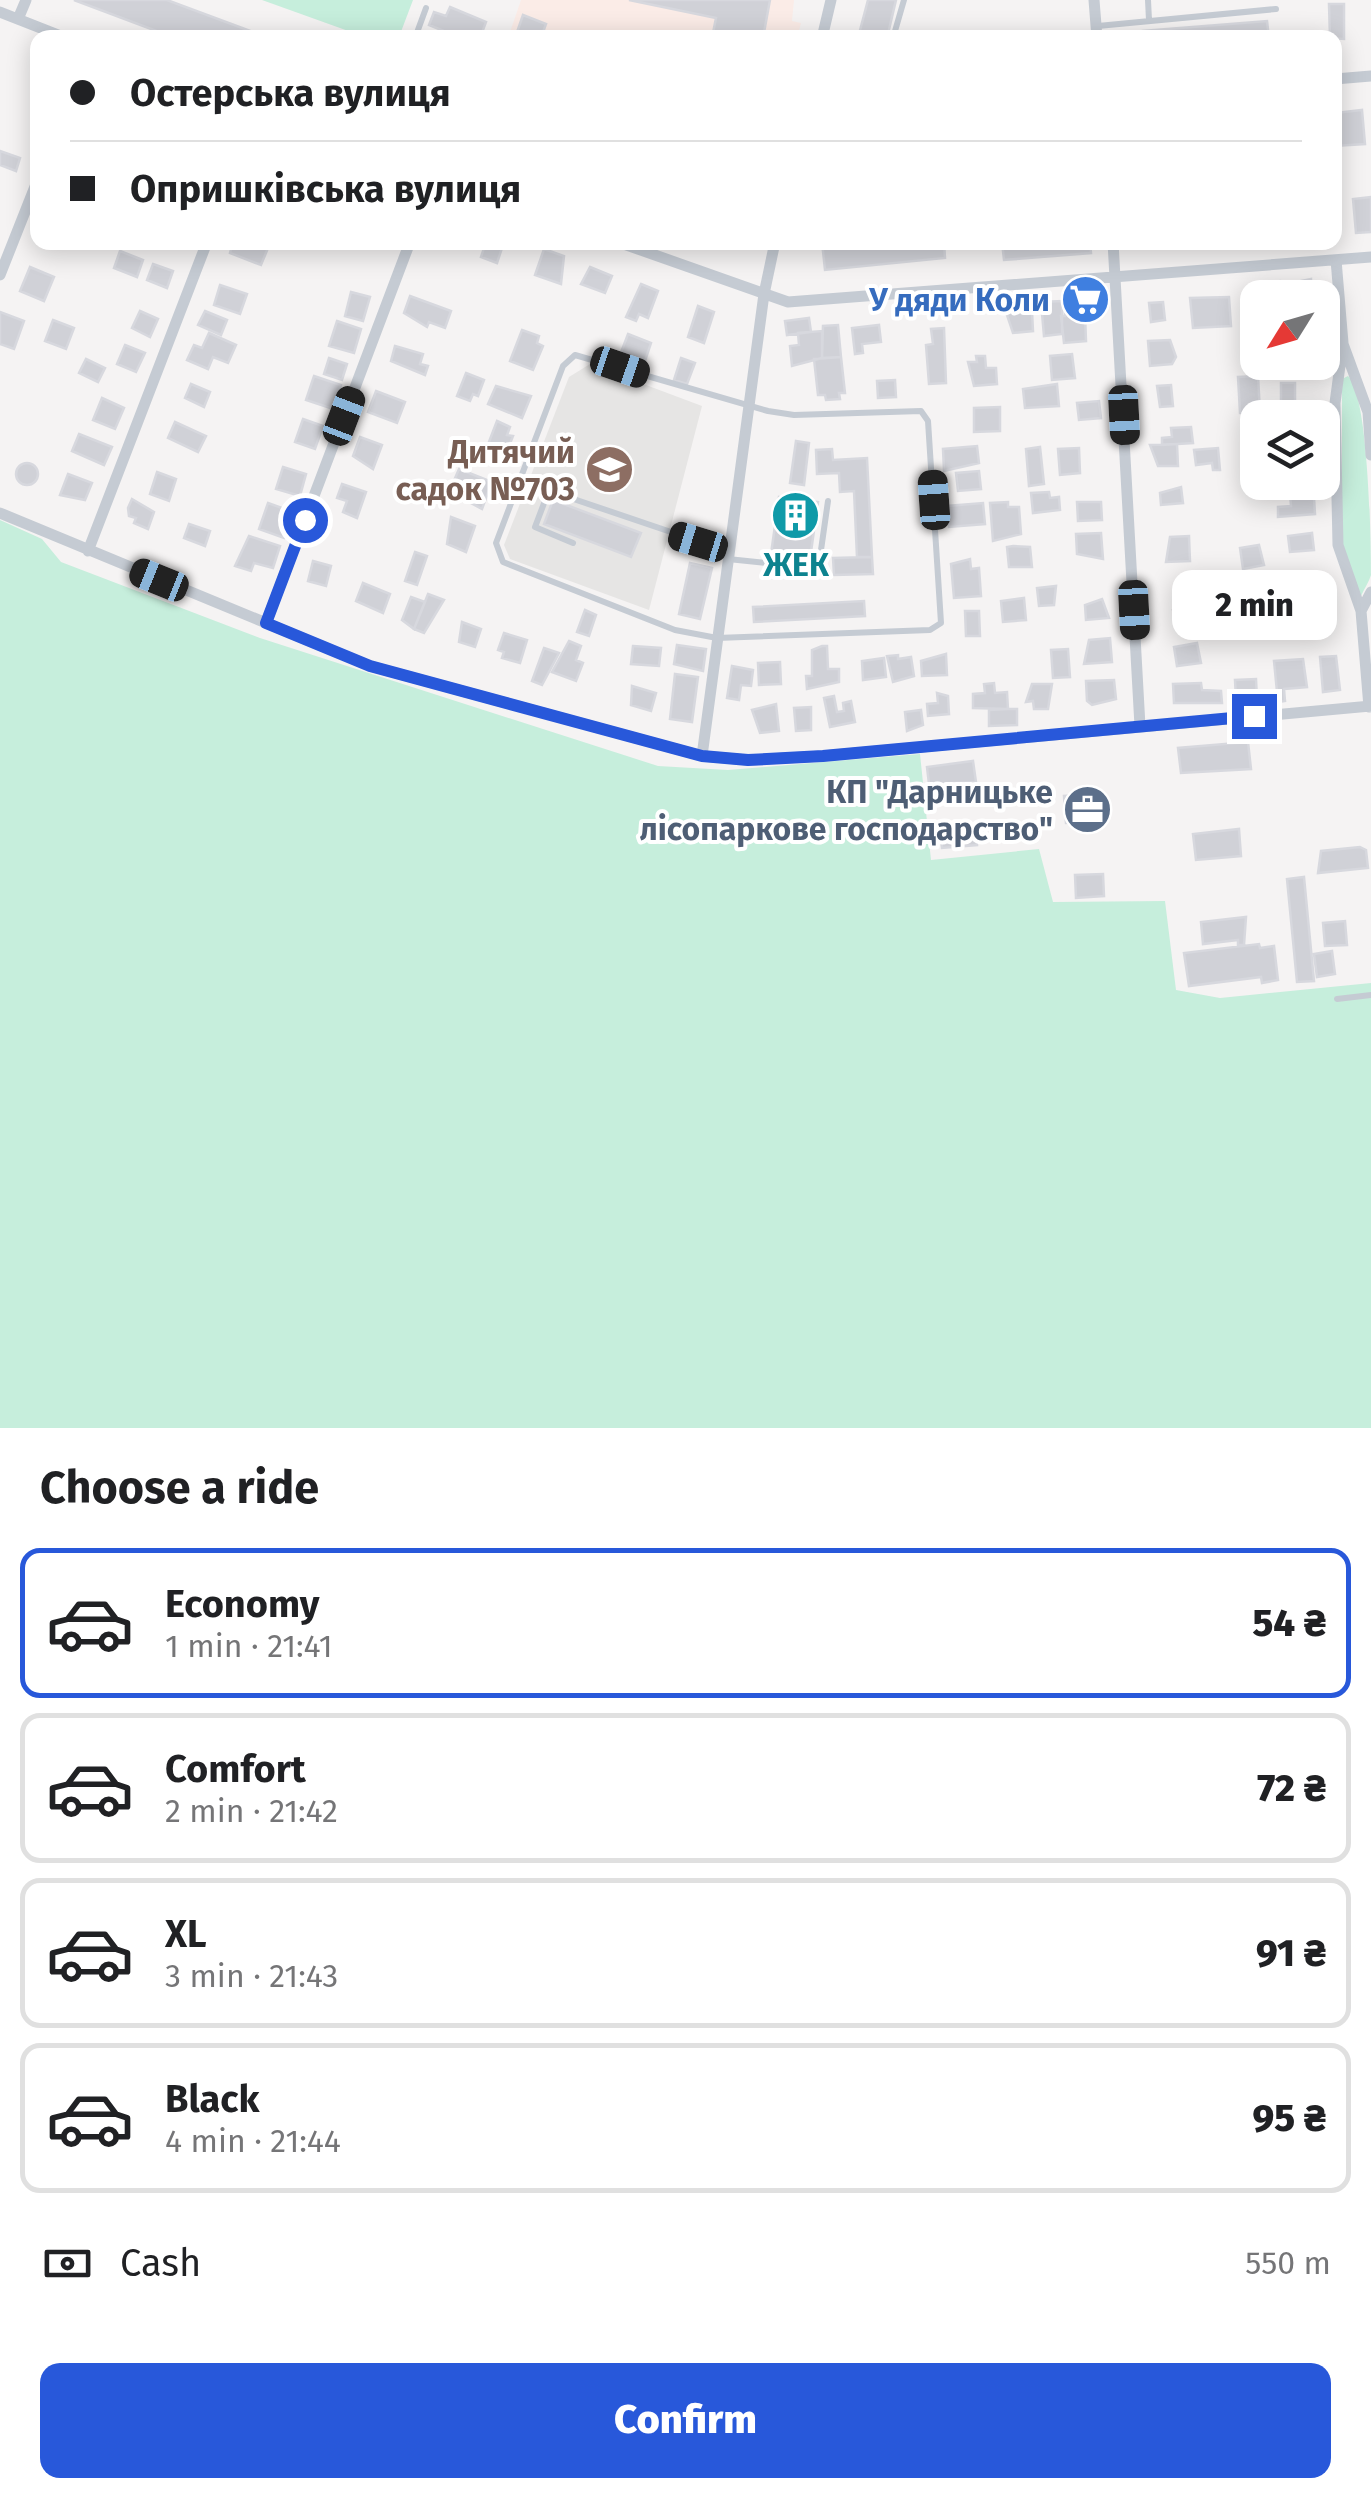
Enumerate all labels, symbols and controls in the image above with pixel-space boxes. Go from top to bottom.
text: Остерська вулиця [130,70,451,116]
text: Опришківська вулиця [130,166,521,212]
supermarket icon: У дяди Коли [1059,274,1111,326]
north arrow [1240,280,1340,380]
map controls [1240,280,1340,500]
place label: У дяди Коли [868,281,1050,319]
car [587,343,653,391]
car [319,383,369,449]
car [1107,384,1141,446]
button: layers [1240,400,1340,500]
place label: Дитячий садок №703 [395,433,575,508]
school or university icon: Дитячий садок №703 [584,444,636,496]
car [917,469,951,531]
building icon: ЖЕК [770,489,822,541]
route start [283,498,328,543]
car [665,519,731,565]
place label: ЖЕК [762,546,830,584]
car [126,555,192,605]
callout: 2 min [1172,571,1336,641]
car [1117,579,1151,641]
text: 2 min [1215,586,1294,624]
route end [1232,694,1277,739]
place label: КП "Дарницьке лісопаркове господарство" [640,773,1053,848]
office icon: КП "Дарницьке лісопаркове господарство" [1062,784,1114,836]
text: Choose a ride [40,1461,319,1515]
icon: car [45,1578,135,1668]
text: Economy [165,1581,320,1627]
text: 54 ₴ [1252,1600,1326,1646]
text: 1 min · 21:41 [165,1627,333,1665]
icon: car [45,1743,135,1833]
text: Comfort [165,1746,306,1792]
text: 72 ₴ [1257,1765,1326,1811]
text: 2 min · 21:42 [165,1792,338,1830]
icon: car [45,1908,135,1998]
text: XL [165,1911,207,1957]
text: 91 ₴ [1256,1930,1326,1976]
text: 3 min · 21:43 [165,1957,338,1995]
icon: car [45,2073,135,2163]
text: Black [165,2076,260,2122]
text: 95 ₴ [1253,2095,1326,2141]
text: 4 min · 21:44 [165,2122,341,2160]
icon: cash [40,2236,95,2291]
text: Cash [120,2240,201,2286]
text: 550 m [1245,2244,1331,2282]
button: Confirm [40,2363,1331,2478]

